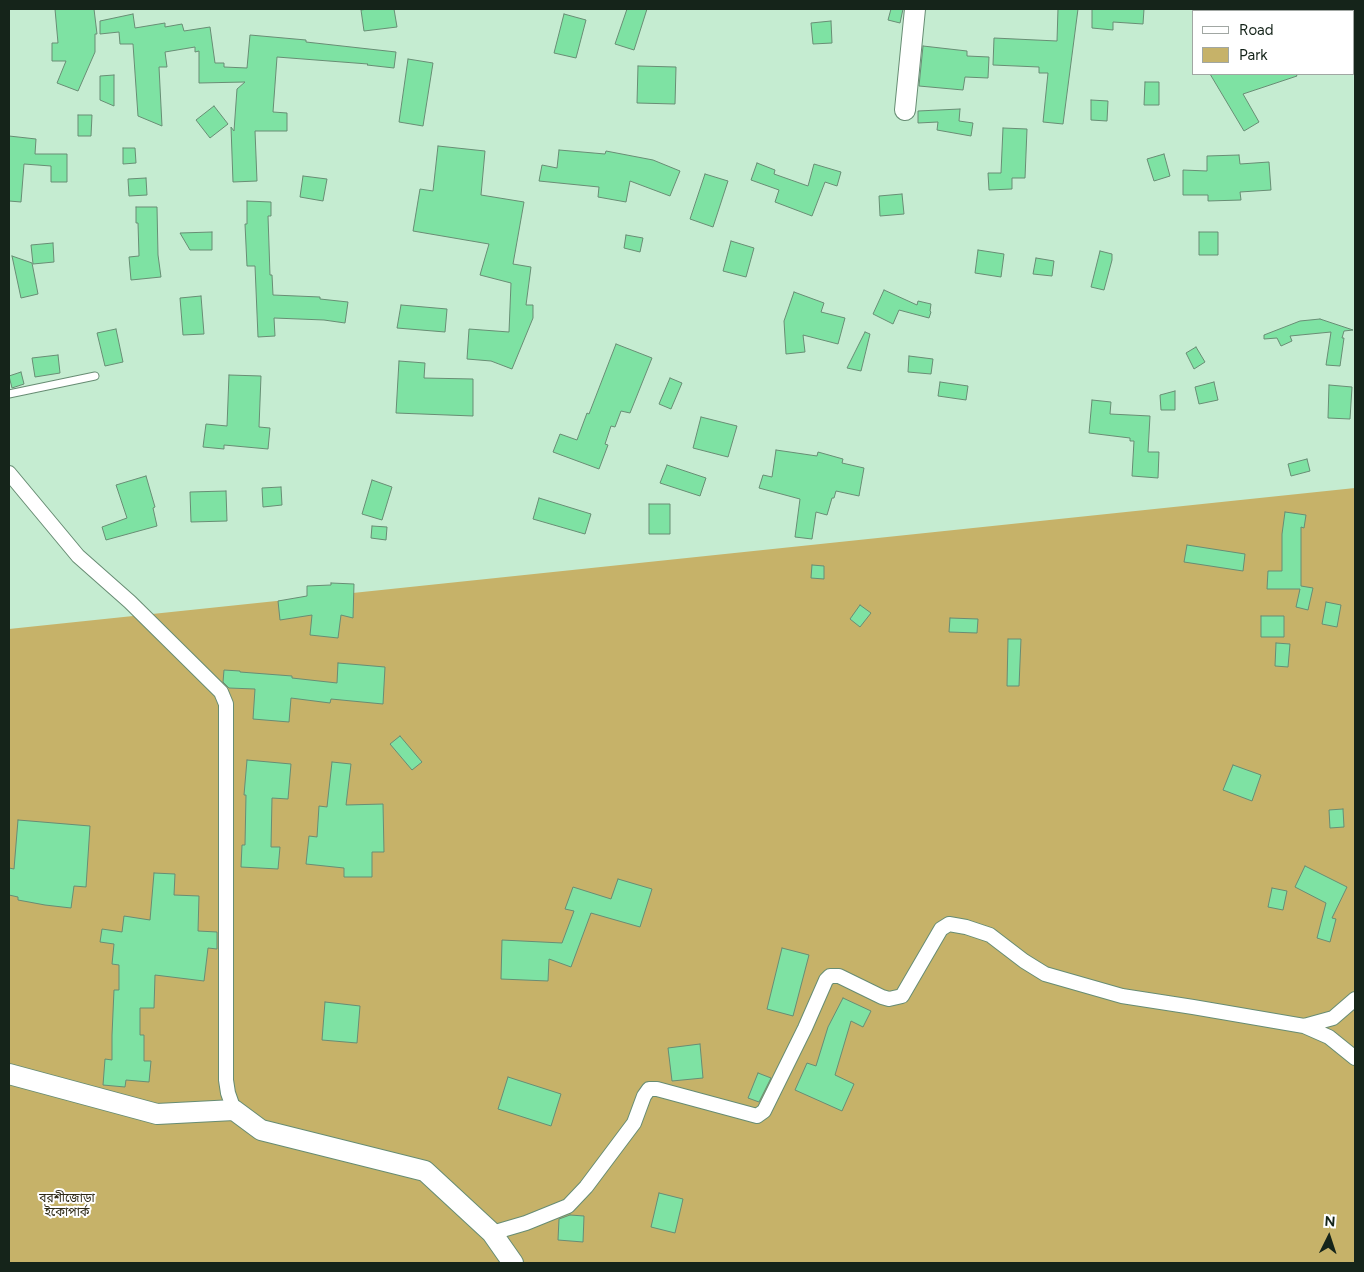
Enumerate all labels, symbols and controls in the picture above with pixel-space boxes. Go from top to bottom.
legend [1192,10,1354,75]
text: Road [1239,21,1274,39]
text: Park [1239,46,1268,64]
park label: বরশীজোড়া ইকোপার্ক [39,1191,95,1219]
north arrow [1304,1212,1354,1262]
text: N [1324,1213,1336,1230]

